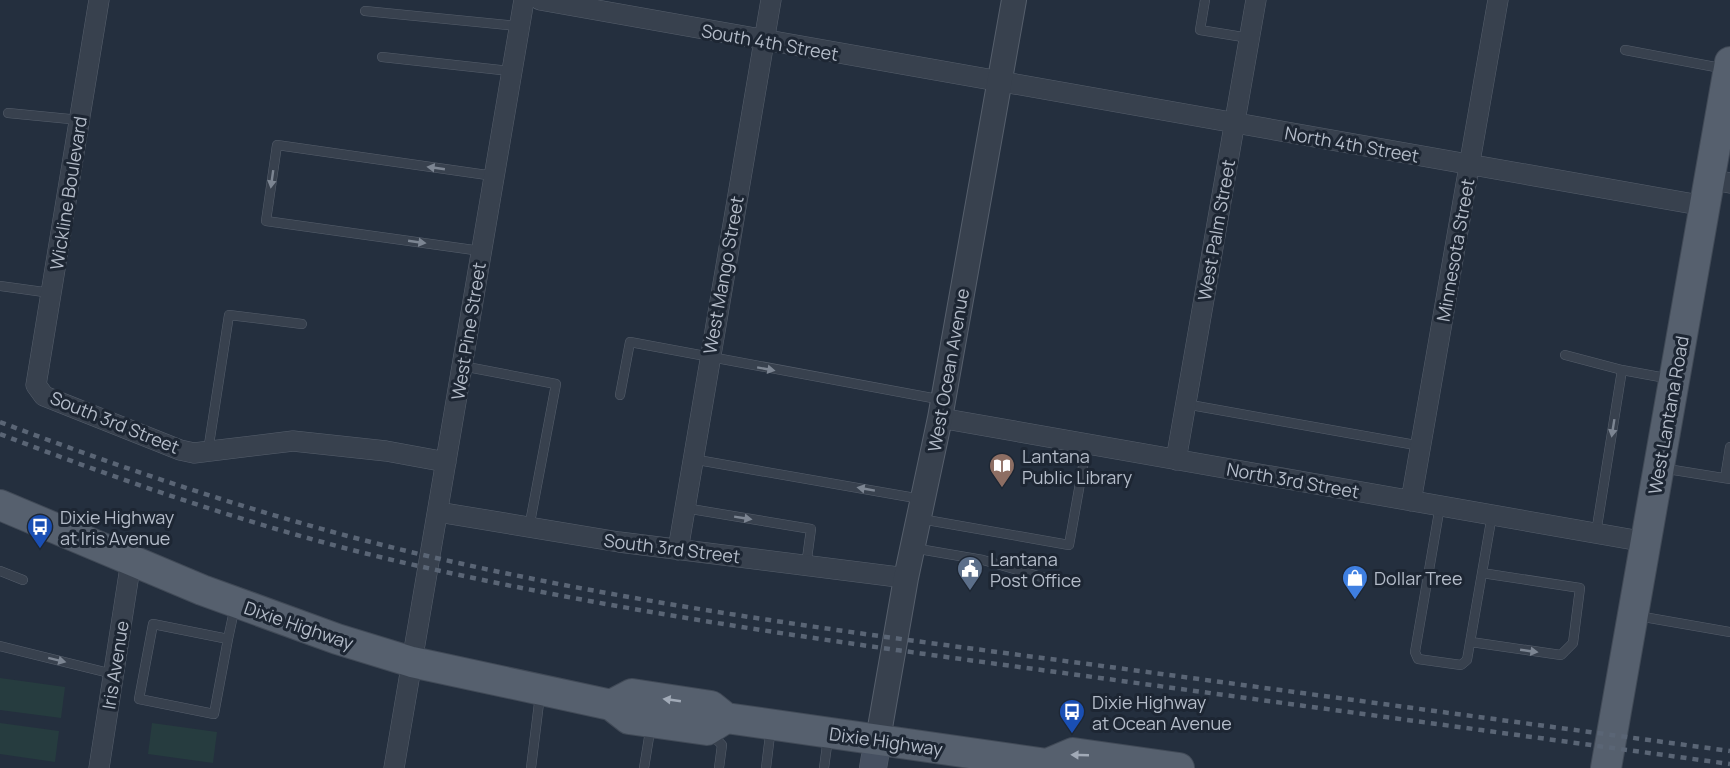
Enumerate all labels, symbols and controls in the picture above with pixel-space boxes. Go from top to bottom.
street label: South 4th Street [700,18,840,66]
street label: Wickline Boulevard [44,115,92,271]
street label: North 4th Street [1283,120,1421,168]
street label: West Palm Street [1192,158,1240,302]
one-way arrow [426,164,445,173]
one-way arrow [267,170,276,189]
street label: Minnesota Street [1431,177,1479,323]
street label: West Mango Street [697,194,749,356]
one-way arrow [407,238,426,247]
street label: West Pine Street [445,260,491,402]
street label: West Ocean Avenue [922,286,974,454]
street label: West Lantana Road [1642,334,1694,496]
one-way arrow [757,365,776,374]
street label: South 3rd Street [47,385,183,459]
one-way arrow [1608,419,1617,438]
place label: Lantana Public Library [1022,444,1133,489]
library icon: Lantana Public Library [987,451,1017,489]
street label: North 3rd Street [1225,457,1361,503]
one-way arrow [856,484,875,493]
place label: Dixie Highway at Iris Avenue [60,505,175,550]
bus stop icon: Dixie Highway at Iris Avenue [25,512,55,550]
one-way arrow [733,513,752,522]
street label: South 3rd Street [602,528,742,568]
place label: Lantana Post Office [990,547,1081,592]
public building icon: Lantana Post Office [955,554,985,592]
shop icon: Dollar Tree [1340,563,1370,601]
place label: Dollar Tree [1374,566,1462,590]
street label: Dixie Highway [241,595,357,655]
street label: Iris Avenue [96,619,134,711]
one-way arrow [1519,646,1538,655]
one-way arrow [47,655,66,665]
place label: Dixie Highway at Ocean Avenue [1092,690,1232,735]
one-way arrow [663,696,682,705]
bus stop icon: Dixie Highway at Ocean Avenue [1057,697,1087,735]
street label: Dixie Highway [828,721,945,761]
one-way arrow [1070,751,1089,760]

